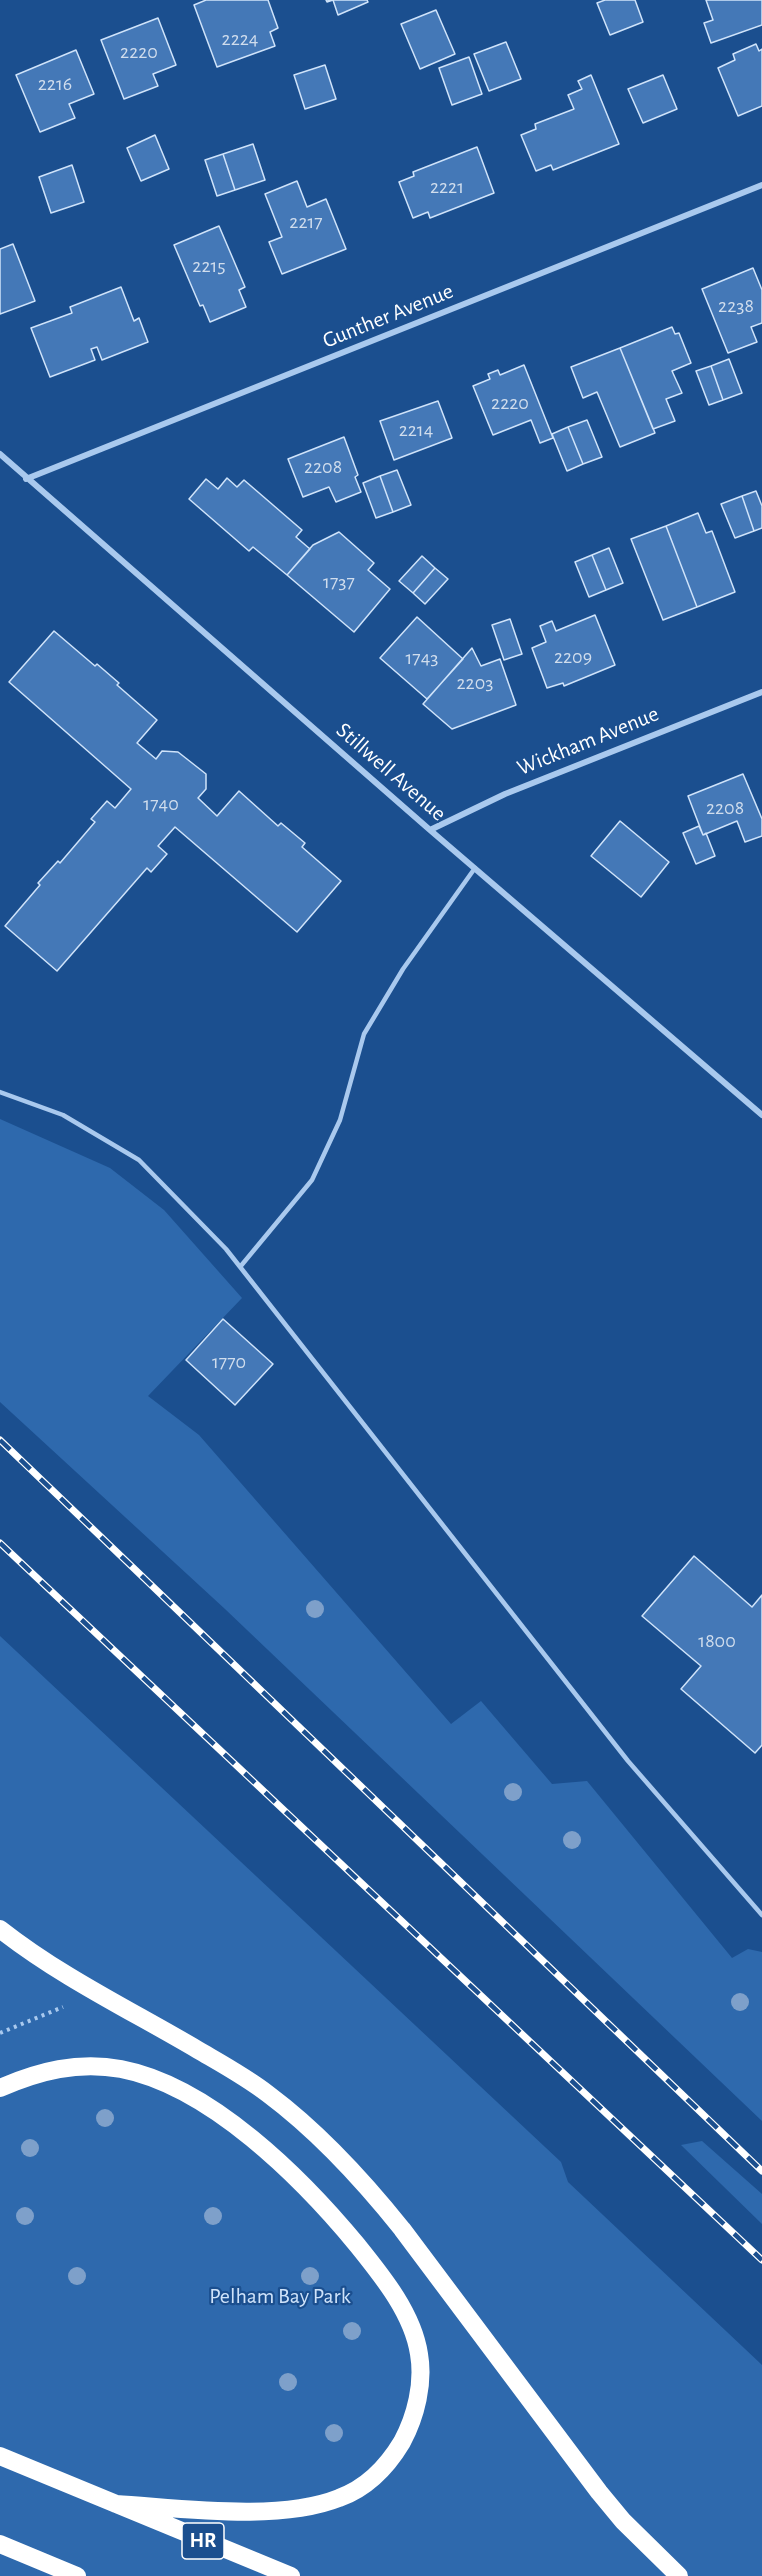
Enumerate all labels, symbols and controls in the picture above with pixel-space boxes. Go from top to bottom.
house number: 2224 [222,27,258,51]
house number: 2220 [120,40,158,64]
house number: 2216 [38,72,72,96]
house number: 2221 [430,175,464,199]
house number: 2217 [289,210,323,234]
house number: 2215 [192,254,226,278]
street label: Gunther Avenue [319,278,457,354]
house number: 2238 [718,294,754,318]
house number: 2220 [491,391,529,415]
house number: 2214 [399,418,433,442]
house number: 2208 [304,455,342,479]
house number: 1737 [323,570,355,594]
house number: 2209 [554,645,592,669]
house number: 1743 [405,646,439,670]
house number: 2203 [457,671,493,695]
street label: Wickham Avenue [513,701,663,781]
street label: Stillwell Avenue [331,717,451,827]
house number: 1740 [143,792,179,816]
house number: 2208 [706,796,744,820]
house number: 1770 [212,1350,246,1374]
house number: 1800 [698,1629,736,1653]
park label: Pelham Bay Park [209,2283,351,2309]
road number: HR [182,2523,224,2559]

